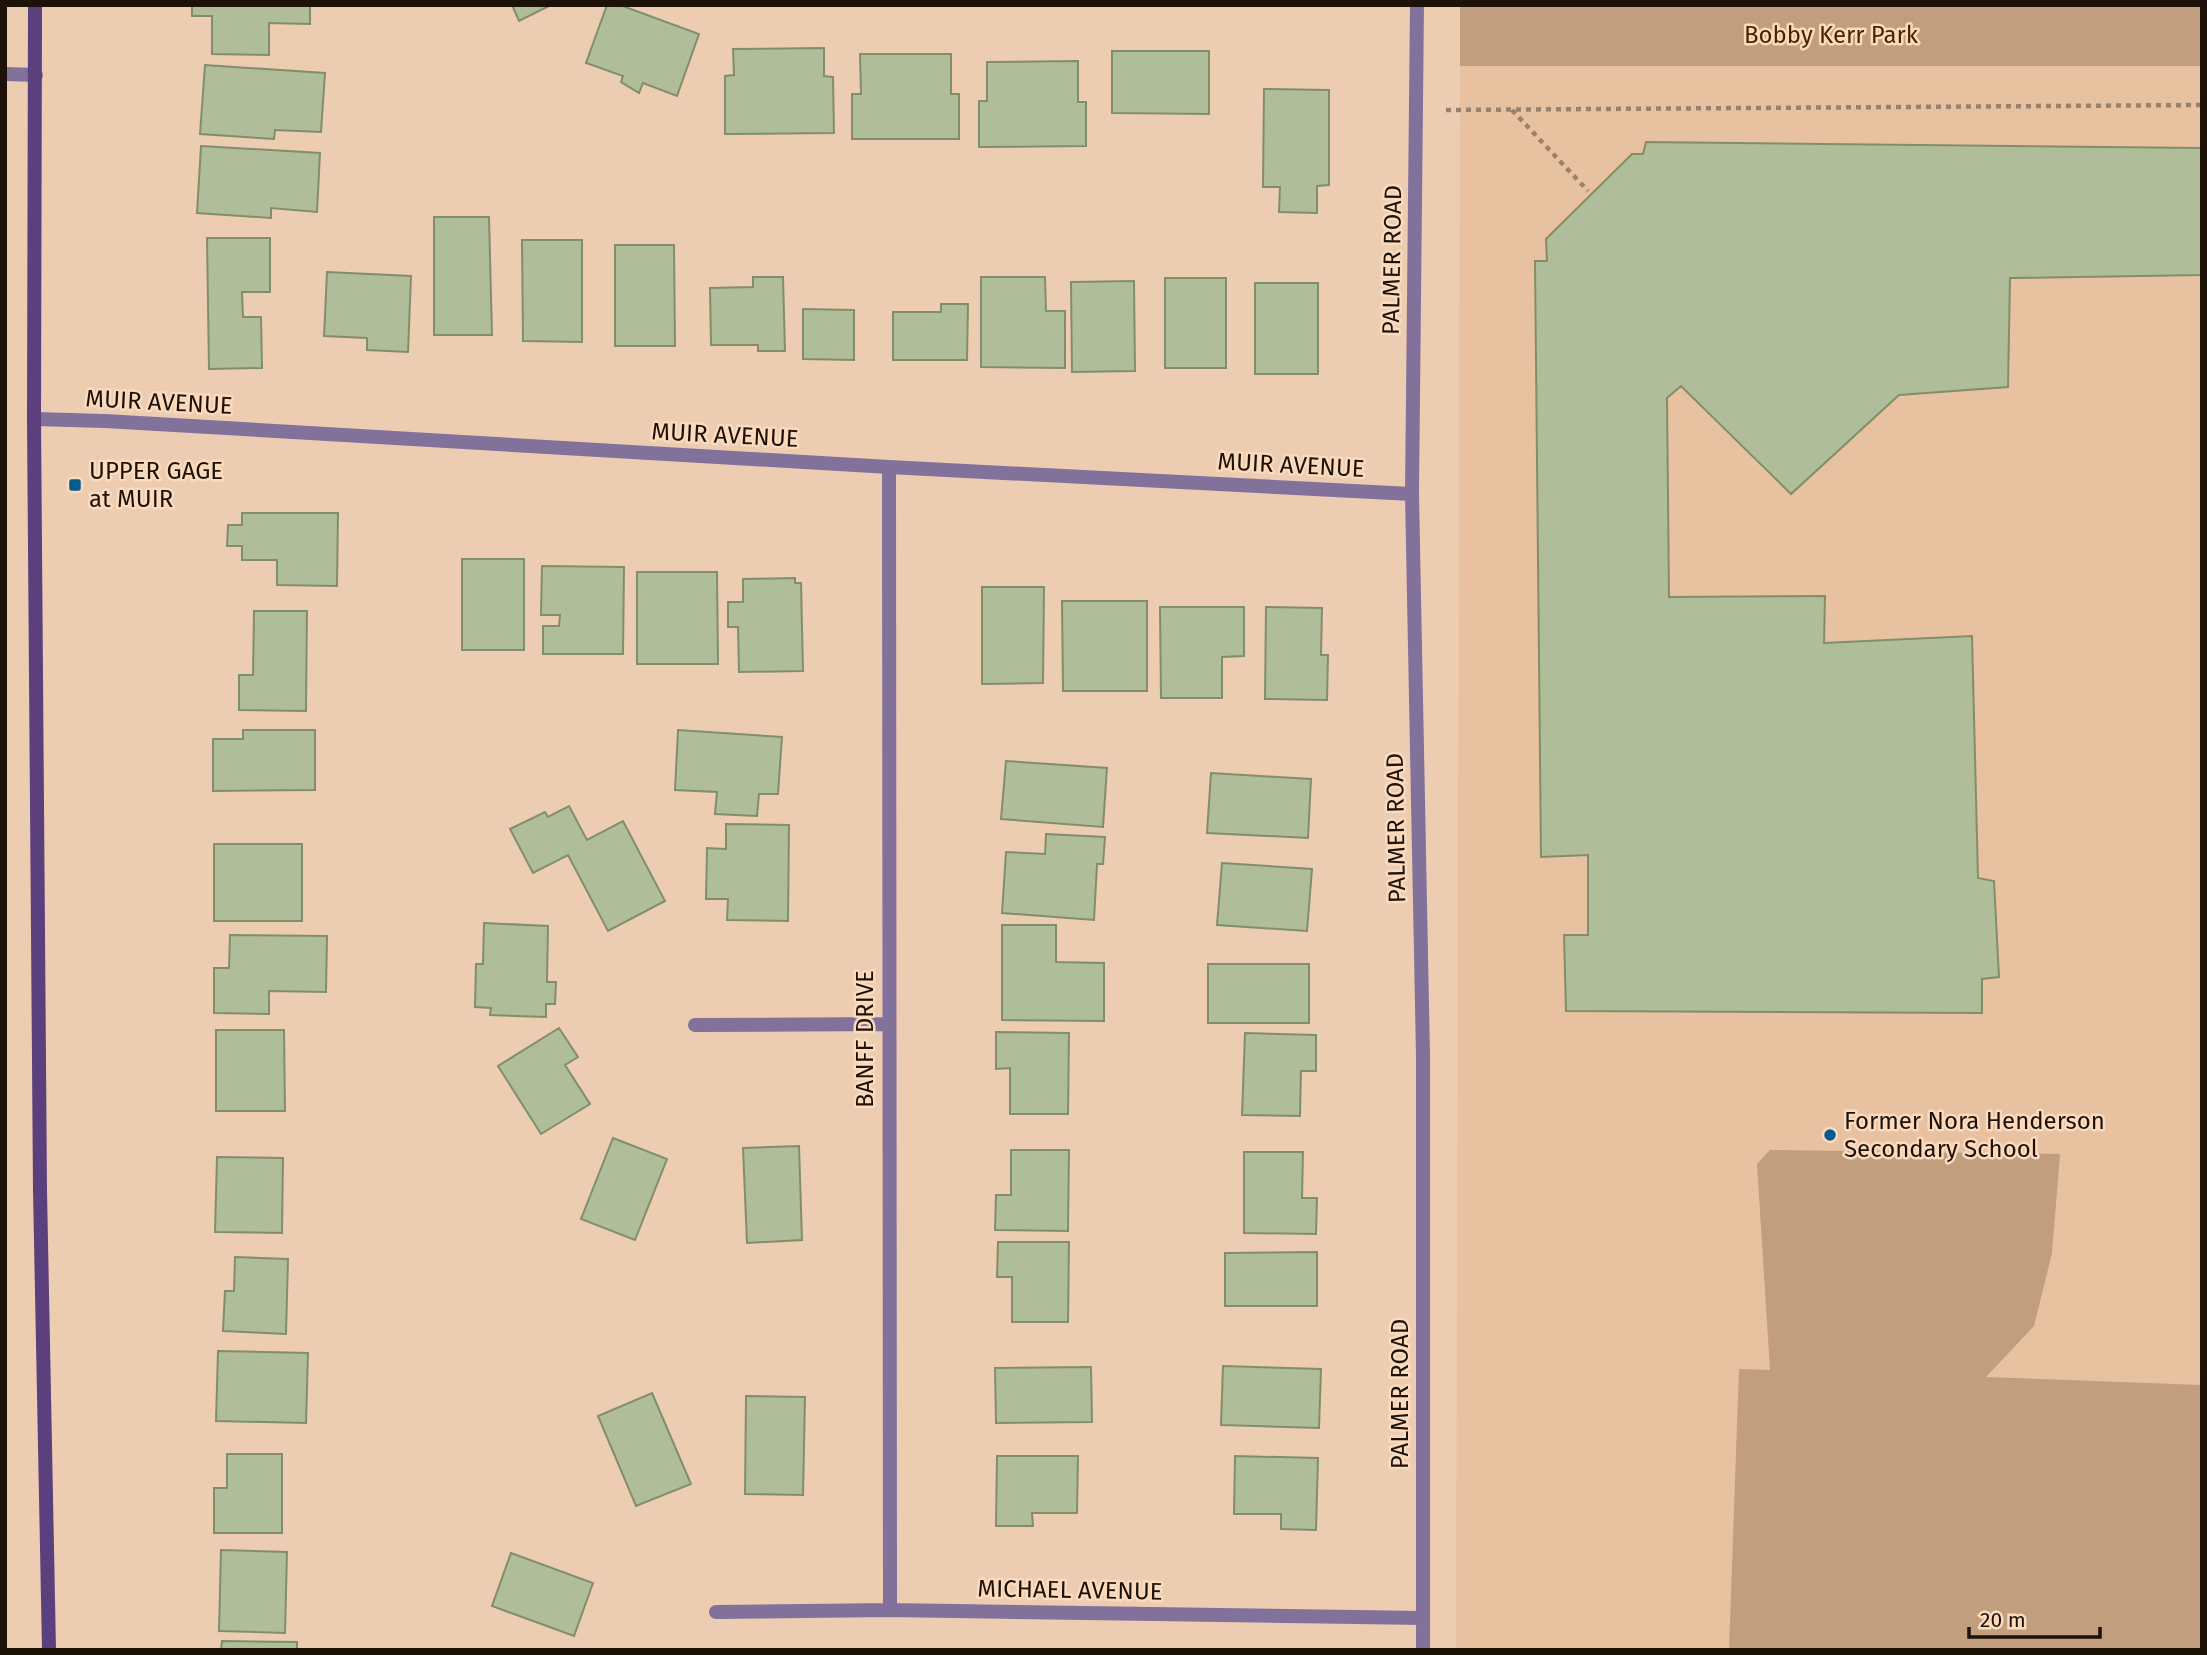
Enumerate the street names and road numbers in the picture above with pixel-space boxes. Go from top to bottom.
street label: PALMER ROAD [1377,185,1407,335]
street label: MUIR AVENUE [85,384,233,420]
street label: MUIR AVENUE [651,417,799,453]
street label: MUIR AVENUE [1217,447,1365,483]
street label: PALMER ROAD [1381,753,1411,903]
street label: BANFF DRIVE [851,970,879,1108]
street label: PALMER ROAD [1386,1319,1414,1469]
street label: MICHAEL AVENUE [977,1574,1163,1606]

